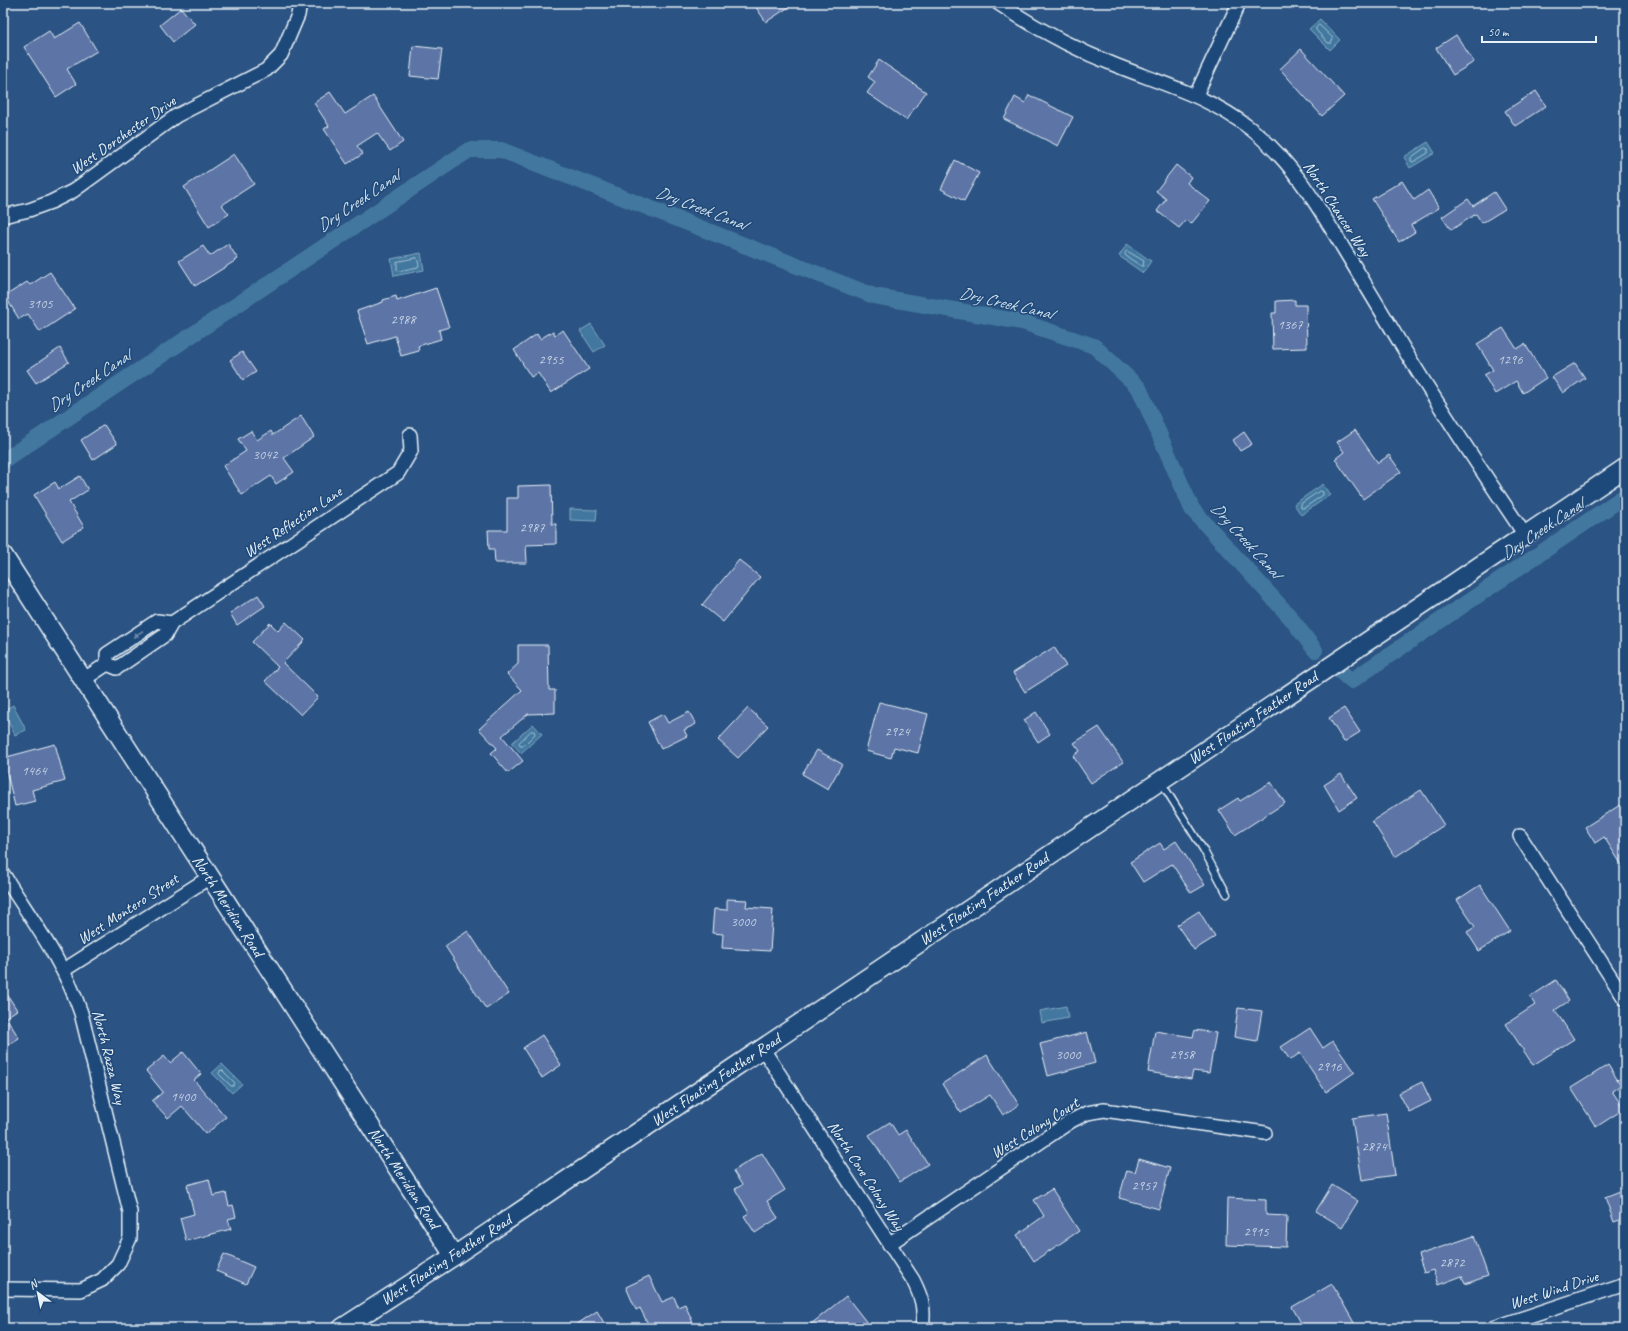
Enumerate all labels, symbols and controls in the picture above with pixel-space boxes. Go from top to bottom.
scale bar [1482,18,1596,44]
text: 50 m [1488,24,1510,40]
street label: West Dorchester Drive [66,90,181,179]
street label: North Chaucer Way [1299,158,1376,262]
water label: Dry Creek Canal [313,162,408,236]
water label: Dry Creek Canal [653,181,755,237]
water label: Dry Creek Canal [957,282,1061,325]
house number: 3105 [27,295,53,312]
house number: 2988 [390,311,417,328]
house number: 1367 [1277,316,1303,333]
water label: Dry Creek Canal [44,342,139,416]
house number: 2955 [538,351,564,368]
house number: 1296 [1497,351,1523,368]
house number: 3042 [252,446,279,463]
street label: West Reflection Lane [240,481,347,562]
water label: Dry Creek Canal [1497,490,1592,564]
water label: Dry Creek Canal [1206,498,1290,587]
house number: 2987 [519,519,545,536]
one-way arrow [132,630,143,638]
street label: West Floating Feather Road [1184,666,1324,769]
house number: 2924 [884,723,911,740]
house number: 1464 [21,762,48,779]
street label: West Floating Feather Road [915,847,1055,950]
street label: North Meridian Road [188,851,270,963]
street label: West Montero Street [74,868,184,949]
house number: 3000 [730,913,757,930]
street label: North Razza Way [88,1008,131,1108]
street label: West Floating Feather Road [647,1028,787,1131]
house number: 3000 [1055,1046,1082,1063]
house number: 2958 [1169,1046,1196,1063]
house number: 2916 [1316,1058,1342,1075]
house number: 1400 [170,1088,197,1105]
street label: West Colony Court [987,1092,1084,1163]
street label: North Cove Colony Way [823,1117,910,1236]
street label: North Meridian Road [364,1123,446,1235]
house number: 2874 [1361,1138,1388,1155]
house number: 2957 [1131,1177,1157,1194]
street label: West Floating Feather Road [377,1209,517,1310]
house number: 2915 [1243,1223,1269,1240]
house number: 2872 [1439,1254,1466,1271]
street label: West Wind Drive [1507,1266,1602,1314]
north arrow [18,1273,58,1313]
text: N [26,1276,41,1292]

